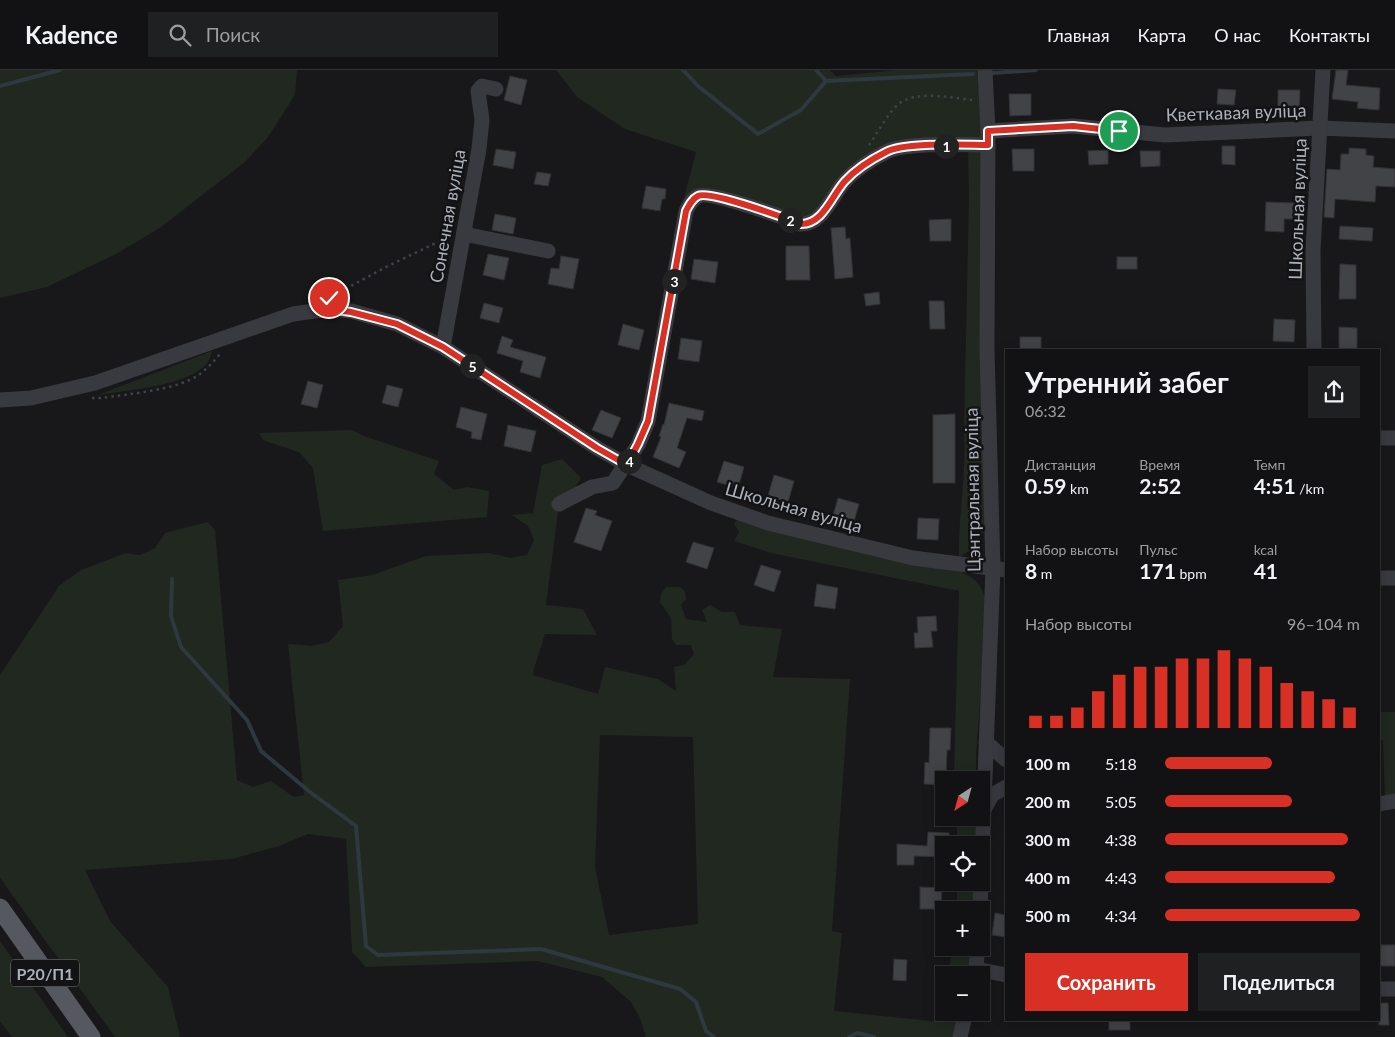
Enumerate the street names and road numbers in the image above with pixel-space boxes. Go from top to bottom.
street label: Кветкавая вуліца [1165,99,1307,125]
street label: Школьная вуліца [1284,138,1310,280]
street label: Сонечная вуліца [424,147,470,285]
street label: Цэнтральная вуліца [960,408,984,572]
street label: Школьная вуліца [723,477,865,537]
road number: Р20/П1 [11,960,79,986]

